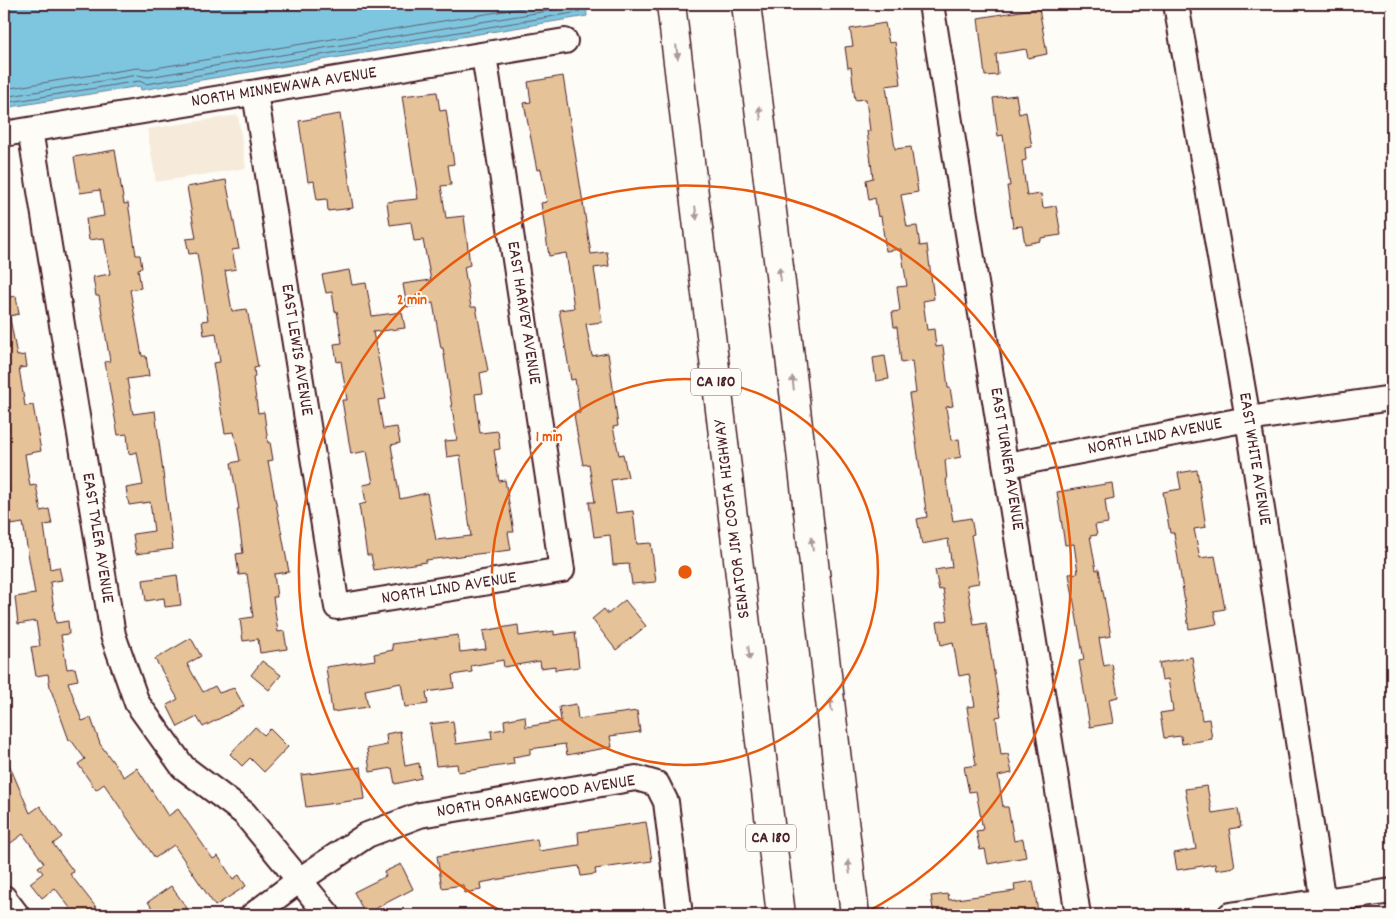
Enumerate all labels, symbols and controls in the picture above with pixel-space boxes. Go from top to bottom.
one-way arrow [673,44,681,60]
street label: NORTH MINNEWAWA AVENUE [189,61,379,115]
one-way arrow [756,105,764,121]
one-way arrow [692,206,700,222]
street label: EAST HARVEY AVENUE [499,239,547,387]
one-way arrow [776,266,784,282]
street label: EAST LEWIS AVENUE [273,282,319,418]
text: 2 min [397,290,427,312]
road number: CA 180 [691,368,741,396]
one-way arrow [789,374,797,390]
street label: EAST TURNER AVENUE [982,386,1030,532]
street label: EAST WHITE AVENUE [1231,391,1277,527]
street label: NORTH LIND AVENUE [1086,412,1224,462]
street label: SENATOR JIM COSTA HIGHWAY [708,417,758,620]
text: 1 min [536,427,562,449]
street label: EAST TYLER AVENUE [74,471,120,605]
one-way arrow [808,536,816,552]
centre of rings [676,563,694,581]
street label: NORTH LIND AVENUE [380,566,518,612]
one-way arrow [745,645,753,661]
one-way arrow [827,697,835,713]
street label: NORTH ORANGEWOOD AVENUE [435,769,637,825]
road number: CA 180 [746,824,796,851]
one-way arrow [845,859,853,875]

